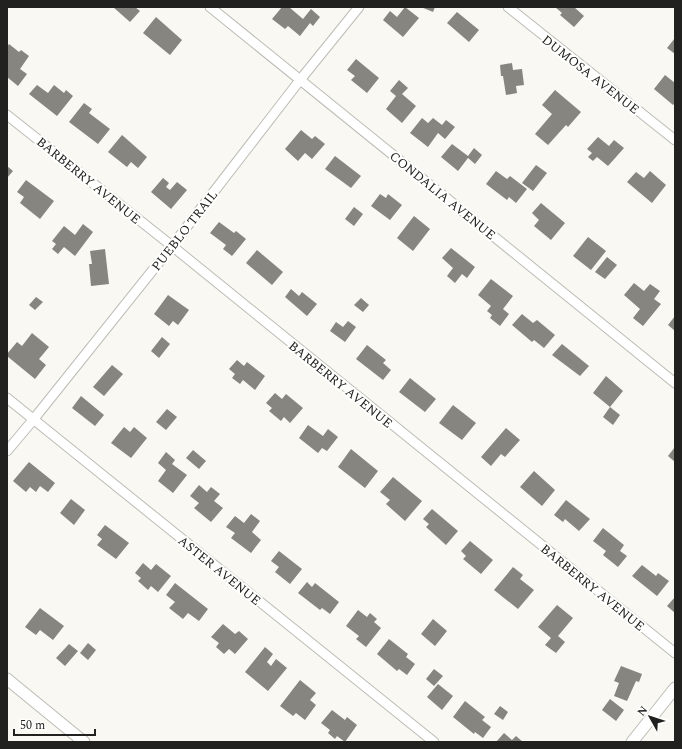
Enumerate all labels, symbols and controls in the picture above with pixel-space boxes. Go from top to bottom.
street label: DUMOSA AVENUE [537,30,643,119]
street label: BARBERRY AVENUE [32,132,145,229]
street label: CONDALIA AVENUE [385,147,500,245]
street label: PUEBLO TRAIL [147,186,223,275]
street label: BARBERRY AVENUE [284,336,397,433]
street label: ASTER AVENUE [174,531,265,611]
street label: BARBERRY AVENUE [536,539,649,636]
north arrow [630,697,670,737]
text: N [633,702,652,720]
scale bar [14,711,95,737]
text: 50 m [20,716,45,735]

